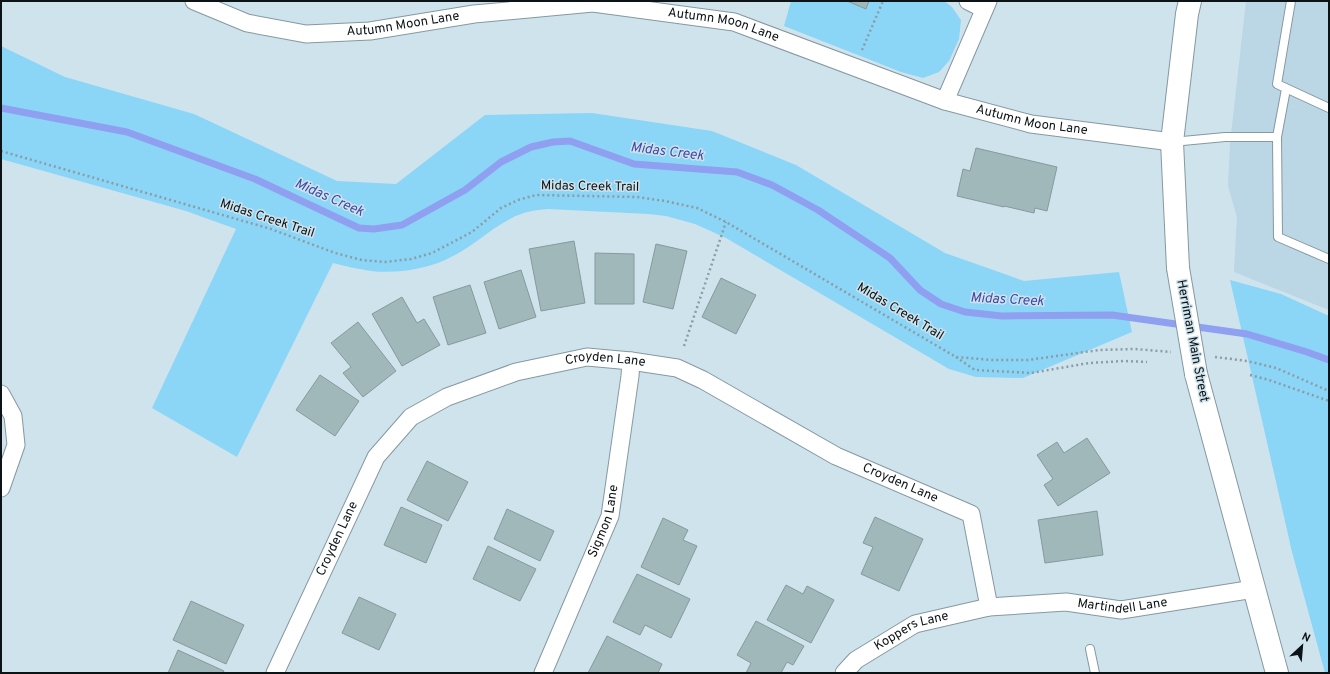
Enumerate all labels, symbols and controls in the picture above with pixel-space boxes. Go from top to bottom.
street label: Autumn Moon Lane [667,5,781,46]
street label: Autumn Moon Lane [346,8,461,40]
street label: Autumn Moon Lane [974,102,1089,139]
water label: Midas Creek [629,139,706,165]
water label: Midas Creek [292,175,367,221]
street label: Midas Creek Trail [541,178,639,196]
street label: Midas Creek Trail [218,196,316,242]
street label: Herriman Main Street [1172,278,1212,404]
street label: Midas Creek Trail [854,280,946,344]
water label: Midas Creek [970,290,1045,310]
street label: Croyden Lane [564,349,647,371]
street label: Croyden Lane [860,460,940,507]
street label: Sigmon Lane [585,484,622,560]
street label: Croyden Lane [313,499,362,579]
street label: Martindell Lane [1076,595,1169,618]
street label: Koppers Lane [872,609,950,655]
north arrow [1282,626,1322,666]
text: N [1299,630,1313,646]

